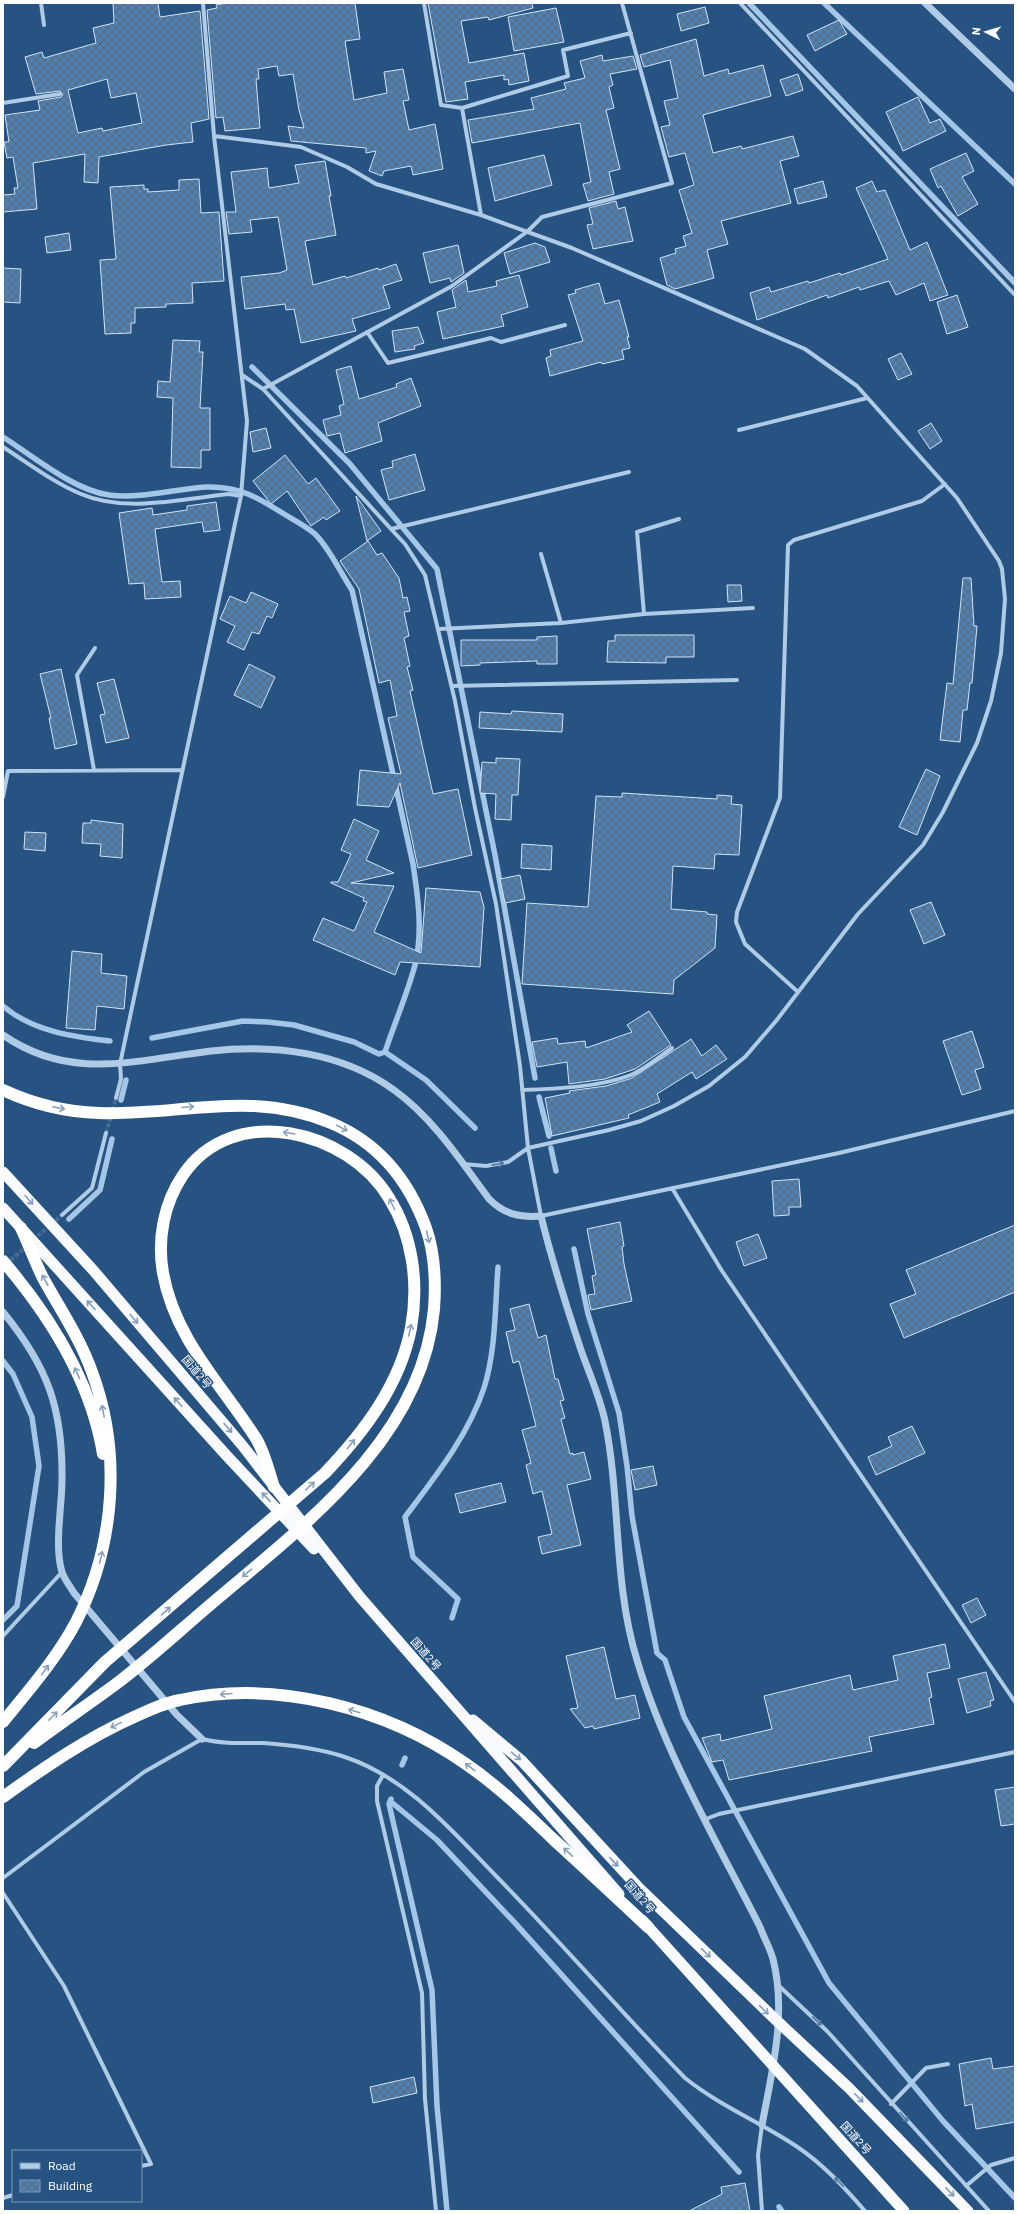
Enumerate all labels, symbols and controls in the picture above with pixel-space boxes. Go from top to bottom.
north arrow [966,12,1006,52]
text: N [969,27,983,36]
one-way arrow [52,1104,65,1112]
one-way arrow [181,1104,194,1111]
one-way arrow [336,1125,348,1132]
one-way arrow [283,1129,296,1137]
one-way arrow [491,1160,504,1168]
one-way arrow [25,1195,34,1206]
one-way arrow [388,1198,395,1210]
one-way arrow [425,1231,433,1244]
one-way arrow [40,1274,48,1286]
one-way arrow [86,1300,96,1310]
one-way arrow [130,1313,139,1324]
one-way arrow [406,1324,414,1337]
street label: 国道2号 [179,1352,215,1392]
one-way arrow [73,1367,80,1379]
one-way arrow [173,1397,183,1407]
one-way arrow [99,1404,107,1417]
one-way arrow [223,1423,232,1433]
one-way arrow [347,1439,356,1450]
one-way arrow [305,1481,315,1491]
one-way arrow [262,1493,271,1503]
one-way arrow [98,1551,106,1564]
one-way arrow [242,1569,253,1578]
one-way arrow [160,1606,171,1615]
street label: 国道2号 [408,1634,444,1674]
one-way arrow [41,1664,49,1675]
one-way arrow [220,1691,233,1698]
one-way arrow [347,1707,360,1714]
one-way arrow [48,1711,57,1721]
one-way arrow [110,1722,122,1729]
one-way arrow [511,1752,522,1761]
one-way arrow [465,1763,476,1771]
one-way arrow [563,1848,573,1857]
one-way arrow [610,1857,619,1867]
street label: 国道2号 [622,1877,658,1917]
one-way arrow [701,1949,712,1958]
one-way arrow [759,2005,769,2014]
one-way arrow [811,2016,822,2025]
one-way arrow [854,2093,863,2103]
one-way arrow [899,2112,908,2122]
street label: 国道2号 [838,2119,874,2157]
legend [12,2150,142,2202]
text: Road [48,2158,76,2173]
one-way arrow [834,2177,844,2187]
text: Building [48,2178,93,2193]
one-way arrow [945,2187,955,2197]

